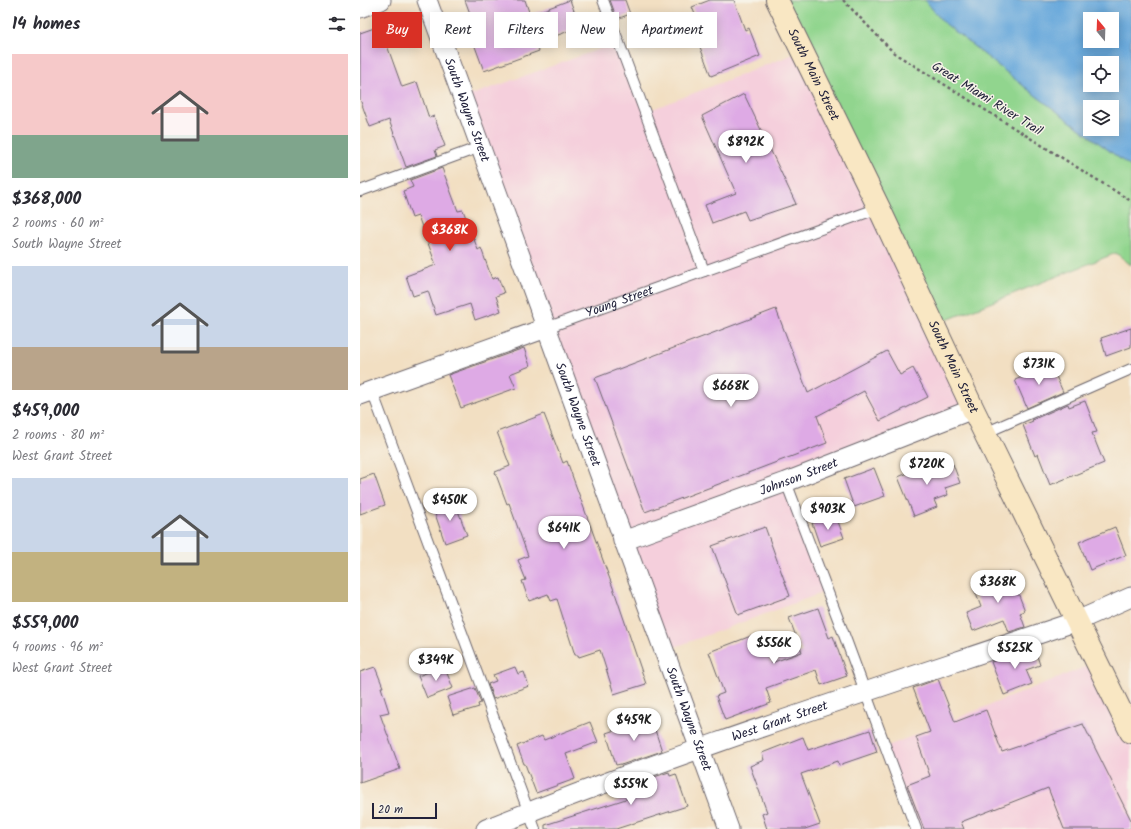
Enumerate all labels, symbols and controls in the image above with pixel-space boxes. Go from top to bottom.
text: 14 homes [12,11,80,38]
chip: Buy [372,12,422,48]
chip: Rent [430,12,486,48]
chip: Filters [494,12,558,48]
chip: New [566,12,619,48]
chip: Apartment [627,12,717,48]
north arrow [1083,12,1119,48]
map controls [1083,12,1119,136]
icon: filters [326,13,348,35]
street label: South Main Street [782,25,846,125]
street label: South Wayne Street [438,55,496,166]
street label: Great Miami River Trail [927,56,1047,142]
button: locate [1083,56,1119,92]
icon: home [144,80,216,152]
button: layers [1083,100,1119,136]
pin: $892K [718,130,774,164]
text: $892K [727,132,765,153]
text: $368,000 [12,186,81,213]
text: 2 rooms · 60 m² [12,213,104,234]
pin: $368K [422,218,478,252]
text: $368K [431,220,469,241]
text: South Wayne Street [12,234,122,255]
street label: Young Street [582,279,657,323]
icon: home [144,292,216,364]
street label: South Main Street [922,317,985,418]
pin: $731K [1011,352,1067,386]
text: $731K [1023,354,1055,375]
street label: South Wayne Street [549,359,607,470]
pin: $668K [703,374,759,408]
text: $668K [712,376,750,397]
text: $459,000 [12,398,79,425]
text: 2 rooms · 80 m² [12,425,104,446]
text: West Grant Street [12,446,112,467]
street label: Johnson Street [756,452,842,501]
pin: $720K [899,452,955,486]
text: $720K [909,454,945,475]
pin: $450K [422,488,478,522]
text: $450K [432,490,468,511]
pin: $903K [800,497,856,531]
text: $903K [810,499,846,520]
icon: home [144,504,216,576]
pin: $641K [536,516,592,550]
text: $641K [547,518,581,539]
pin: $368K [970,570,1026,604]
text: $368K [979,572,1017,593]
text: $559,000 [12,610,79,637]
pin: $556K [746,631,802,665]
text: $556K [756,633,792,654]
pin: $525K [987,636,1043,670]
text: 4 rooms · 96 m² [12,637,103,658]
text: $525K [997,638,1033,659]
pin: $349K [408,648,464,682]
text: $349K [418,650,454,671]
text: West Grant Street [12,658,112,679]
street label: South Wayne Street [660,664,718,775]
street label: West Grant Street [729,695,832,747]
pin: $459K [606,708,662,742]
text: $459K [616,710,652,731]
pin: $559K [603,772,659,806]
text: $559K [613,774,649,795]
scale bar [372,801,437,820]
text: 20 m [378,801,403,819]

